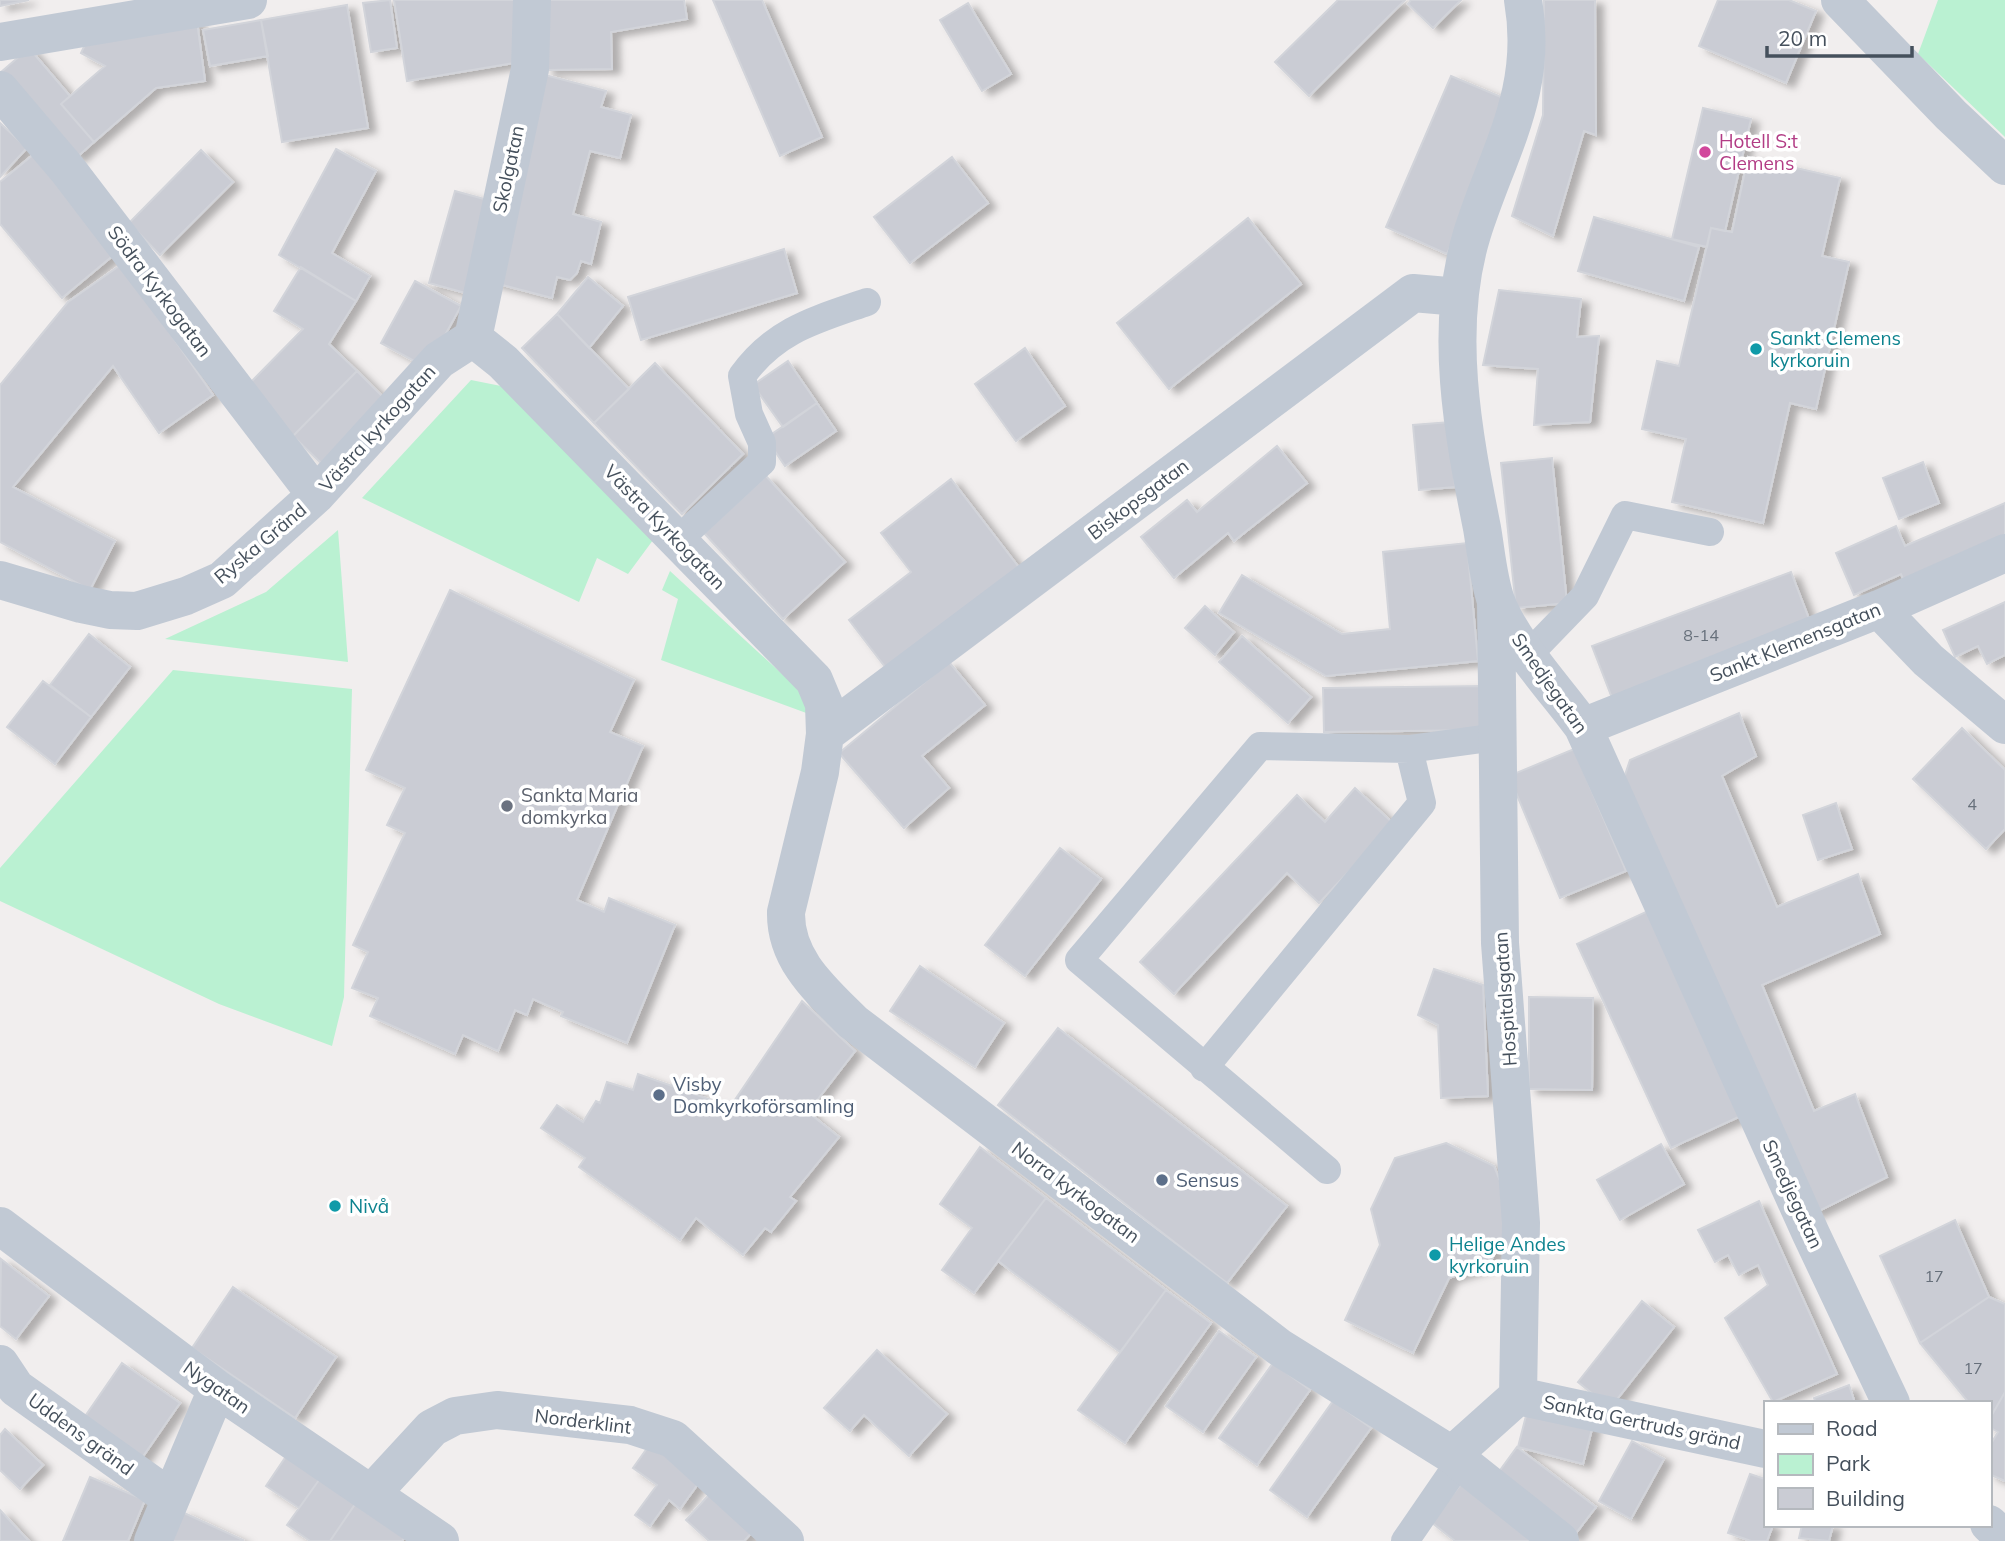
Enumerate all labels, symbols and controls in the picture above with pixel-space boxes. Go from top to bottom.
scale bar [1767,14,1912,58]
text: 20 m [1778,25,1827,51]
street label: Skolgatan [487,123,529,215]
place label: Hotell S:t Clemens [1719,129,1798,175]
marker: Hotell S:t Clemens [1697,144,1713,160]
street label: Södra Kyrkogatan [103,221,217,361]
place label: Sankt Clemens kyrkoruin [1770,326,1901,372]
marker: Sankt Clemens kyrkoruin [1748,341,1764,357]
street label: Västra kyrkogatan [314,360,440,496]
street label: Biskopsgatan [1083,453,1193,545]
street label: Västra Kyrkogatan [599,459,731,595]
street label: Ryska Gränd [209,497,311,589]
street label: Sankt Klemensgatan [1706,597,1884,687]
house number: 8-14 [1683,625,1719,645]
street label: Smedjegatan [1507,628,1593,738]
place label: Sankta Maria domkyrka [521,783,638,829]
house number: 4 [1967,794,1977,814]
marker: Sankta Maria domkyrka [499,798,515,814]
street label: Hospitalsgatan [1488,931,1522,1067]
place label: Visby Domkyrkoförsamling [673,1072,854,1118]
marker: Visby Domkyrkoförsamling [651,1087,667,1103]
street label: Norra kyrkogatan [1007,1136,1145,1248]
street label: Smedjegatan [1757,1136,1829,1252]
place label: Sensus [1176,1168,1239,1192]
marker: Sensus [1154,1172,1170,1188]
place label: Nivå [349,1194,389,1218]
marker: Nivå [327,1198,343,1214]
place label: Helige Andes kyrkoruin [1449,1232,1566,1278]
marker: Helige Andes kyrkoruin [1427,1247,1443,1263]
house number: 17 [1924,1266,1944,1286]
street label: Nygatan [179,1355,255,1419]
house number: 17 [1963,1358,1983,1378]
street label: Uddens gränd [23,1388,139,1480]
street label: Sankta Gertruds gränd [1541,1389,1743,1455]
legend [1764,1401,1991,1527]
street label: Norderklint [533,1403,633,1439]
text: Road [1826,1415,1877,1441]
text: Park [1826,1450,1870,1476]
text: Building [1826,1485,1905,1511]

